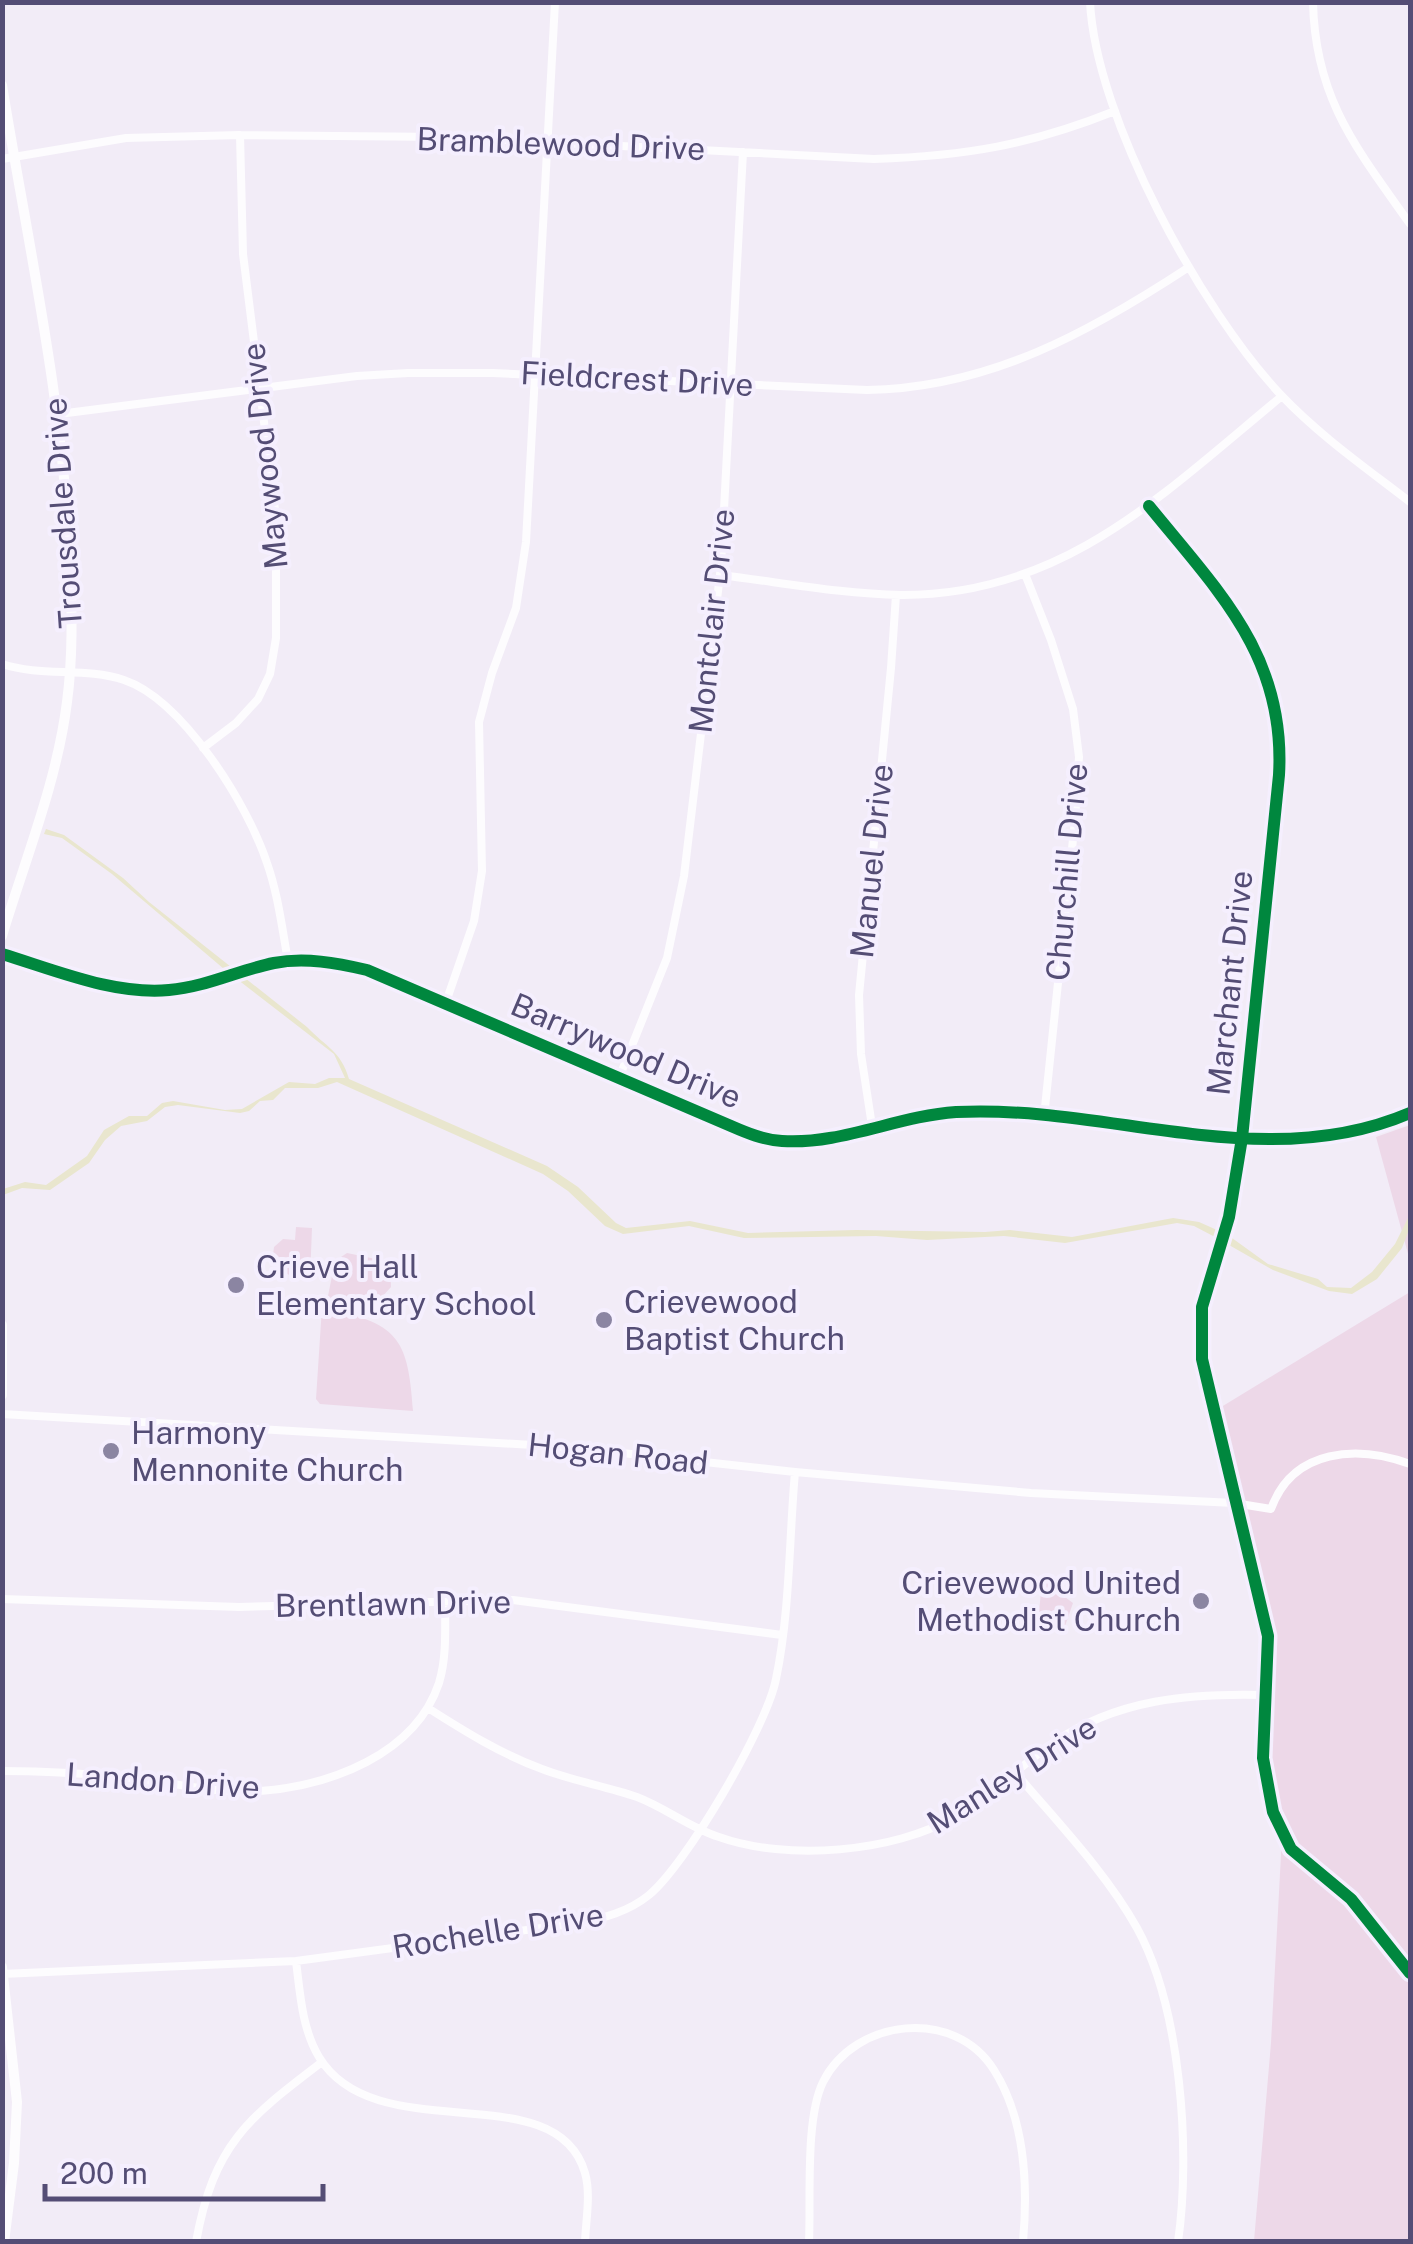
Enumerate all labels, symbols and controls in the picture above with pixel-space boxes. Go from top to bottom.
street label: Bramblewood Drive [416,120,706,167]
street label: Maywood Drive [234,341,295,571]
street label: Fieldcrest Drive [520,354,754,403]
street label: Trousdale Drive [36,397,89,630]
street label: Montclair Drive [681,507,742,735]
street label: Churchill Drive [1039,761,1094,982]
street label: Manuel Drive [843,762,900,960]
street label: Marchant Drive [1199,869,1260,1097]
street label: Barrywood Drive [506,985,747,1116]
place label: Crieve Hall Elementary School [256,1248,537,1322]
marker: Crieve Hall Elementary School [225,1274,247,1296]
place label: Crievewood Baptist Church [624,1283,845,1357]
marker: Crievewood Baptist Church [593,1309,615,1331]
place label: Harmony Mennonite Church [131,1414,404,1488]
street label: Hogan Road [526,1426,710,1481]
marker: Harmony Mennonite Church [100,1440,122,1462]
place label: Crievewood United Methodist Church [901,1564,1181,1638]
street label: Brentlawn Drive [274,1583,512,1624]
marker: Crievewood United Methodist Church [1190,1590,1212,1612]
street label: Manley Drive [920,1708,1103,1841]
street label: Landon Drive [65,1755,261,1806]
street label: Rochelle Drive [390,1896,606,1965]
scale bar [45,2139,322,2201]
text: 200 m [60,2155,148,2191]

